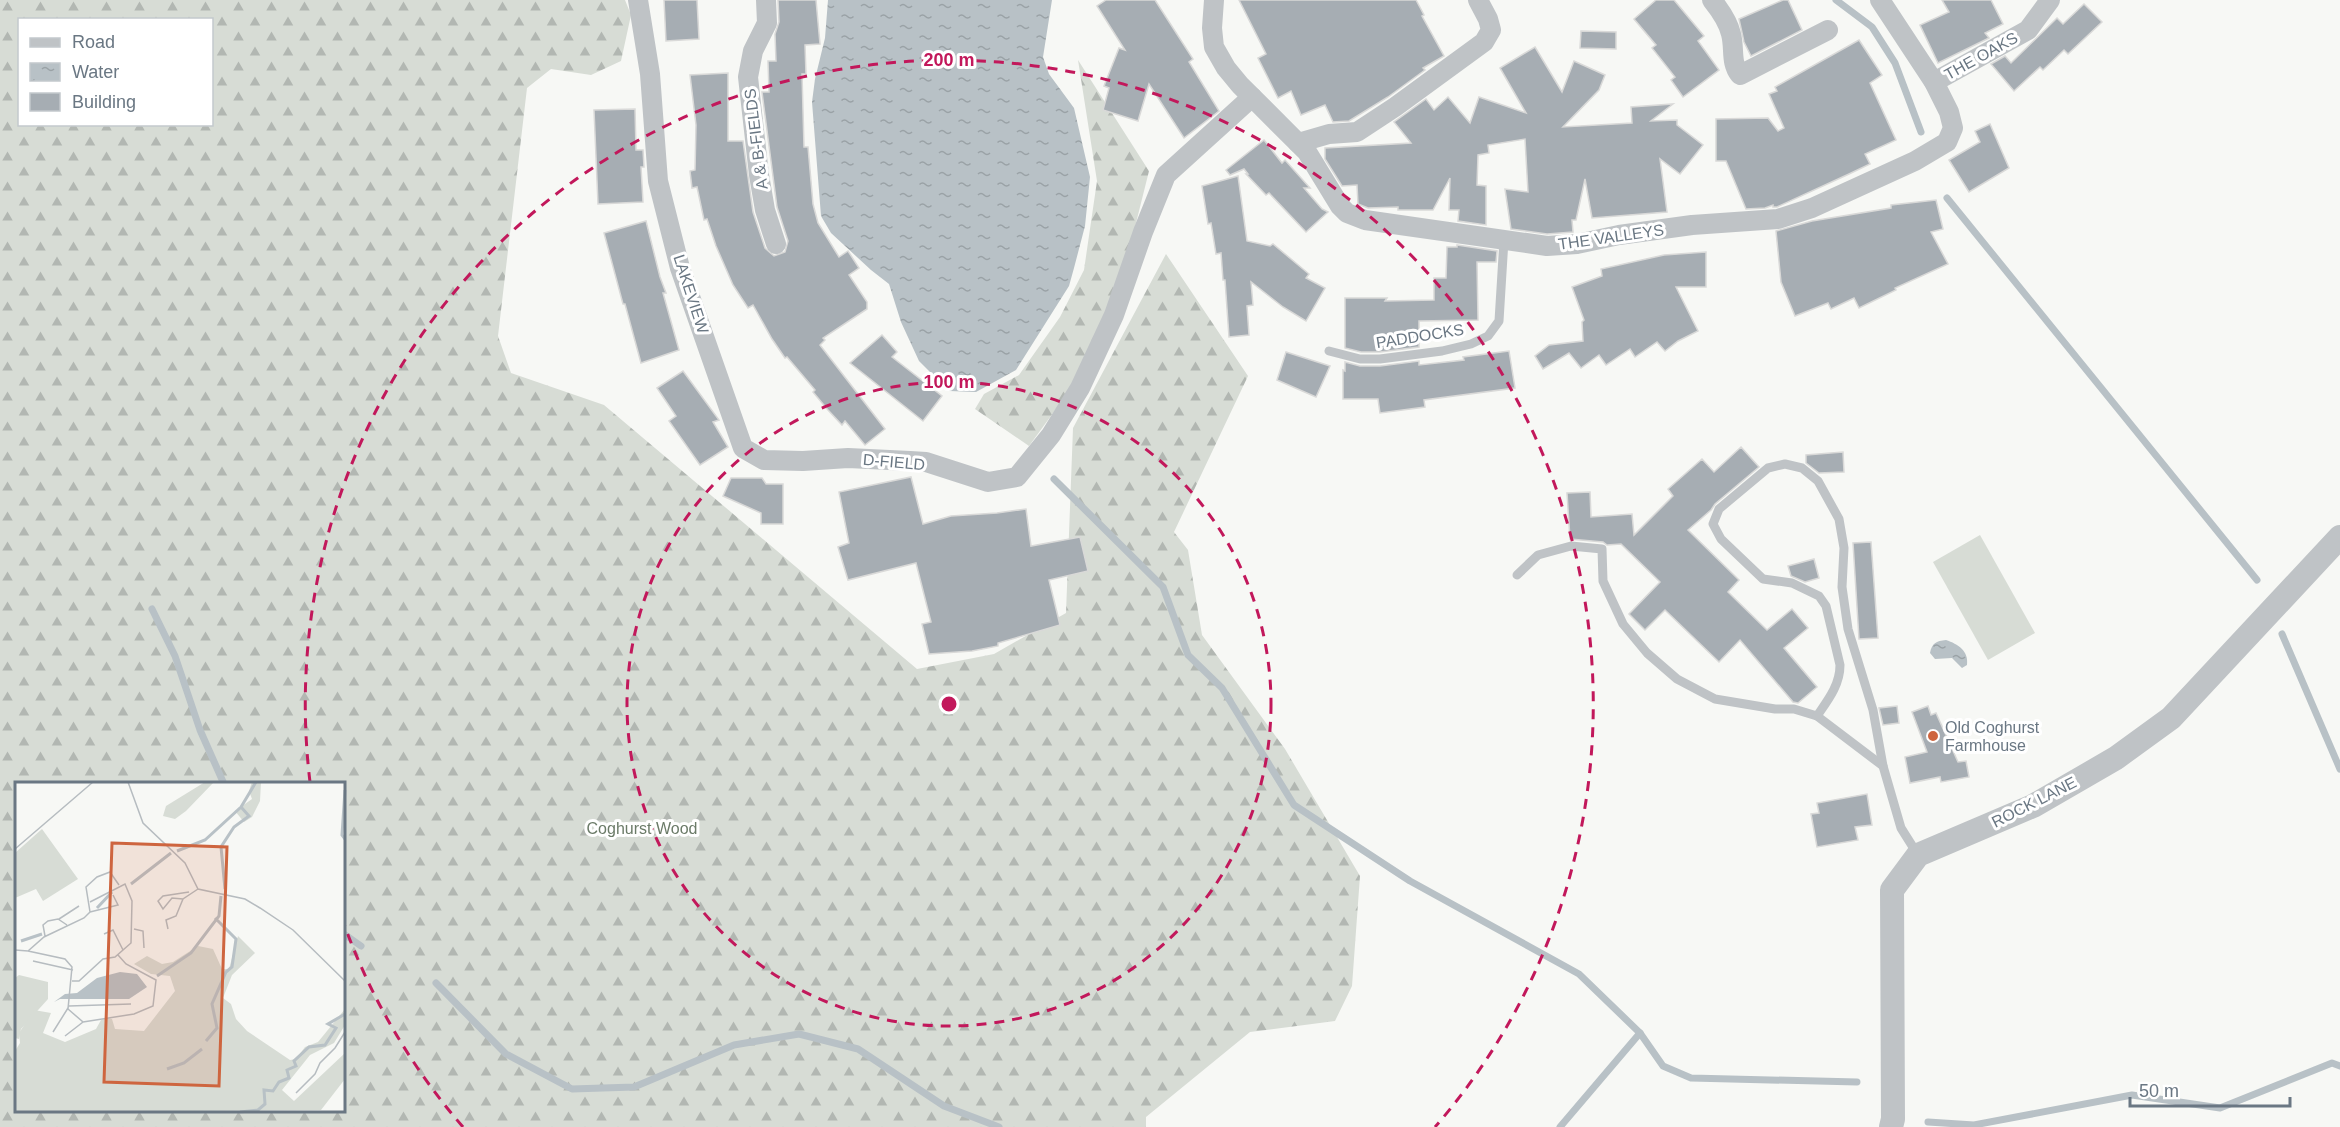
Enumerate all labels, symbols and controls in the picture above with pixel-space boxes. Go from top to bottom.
legend [18,18,213,126]
street label: THE OAKS [1941,29,2021,83]
text: Road [72,32,115,52]
text: 200 m [923,50,975,70]
text: Water [72,62,119,82]
street label: A & B-FIELDS [741,88,771,190]
text: Building [72,92,136,112]
street label: THE VALLEYS [1557,221,1665,253]
street label: LAKEVIEW [670,252,712,336]
street label: PADDOCKS [1375,321,1465,351]
text: 100 m [923,372,975,392]
street label: D-FIELD [862,451,926,473]
centre of rings [939,694,959,714]
place label: Old Coghurst Farmhouse [1945,719,2040,754]
marker: Old Coghurst Farmhouse [1926,729,1940,743]
street label: ROCK LANE [1989,773,2079,831]
inset map [15,782,345,1112]
park label: Coghurst Wood [587,820,697,837]
scale bar [2130,1070,2290,1108]
text: 50 m [2139,1081,2179,1101]

